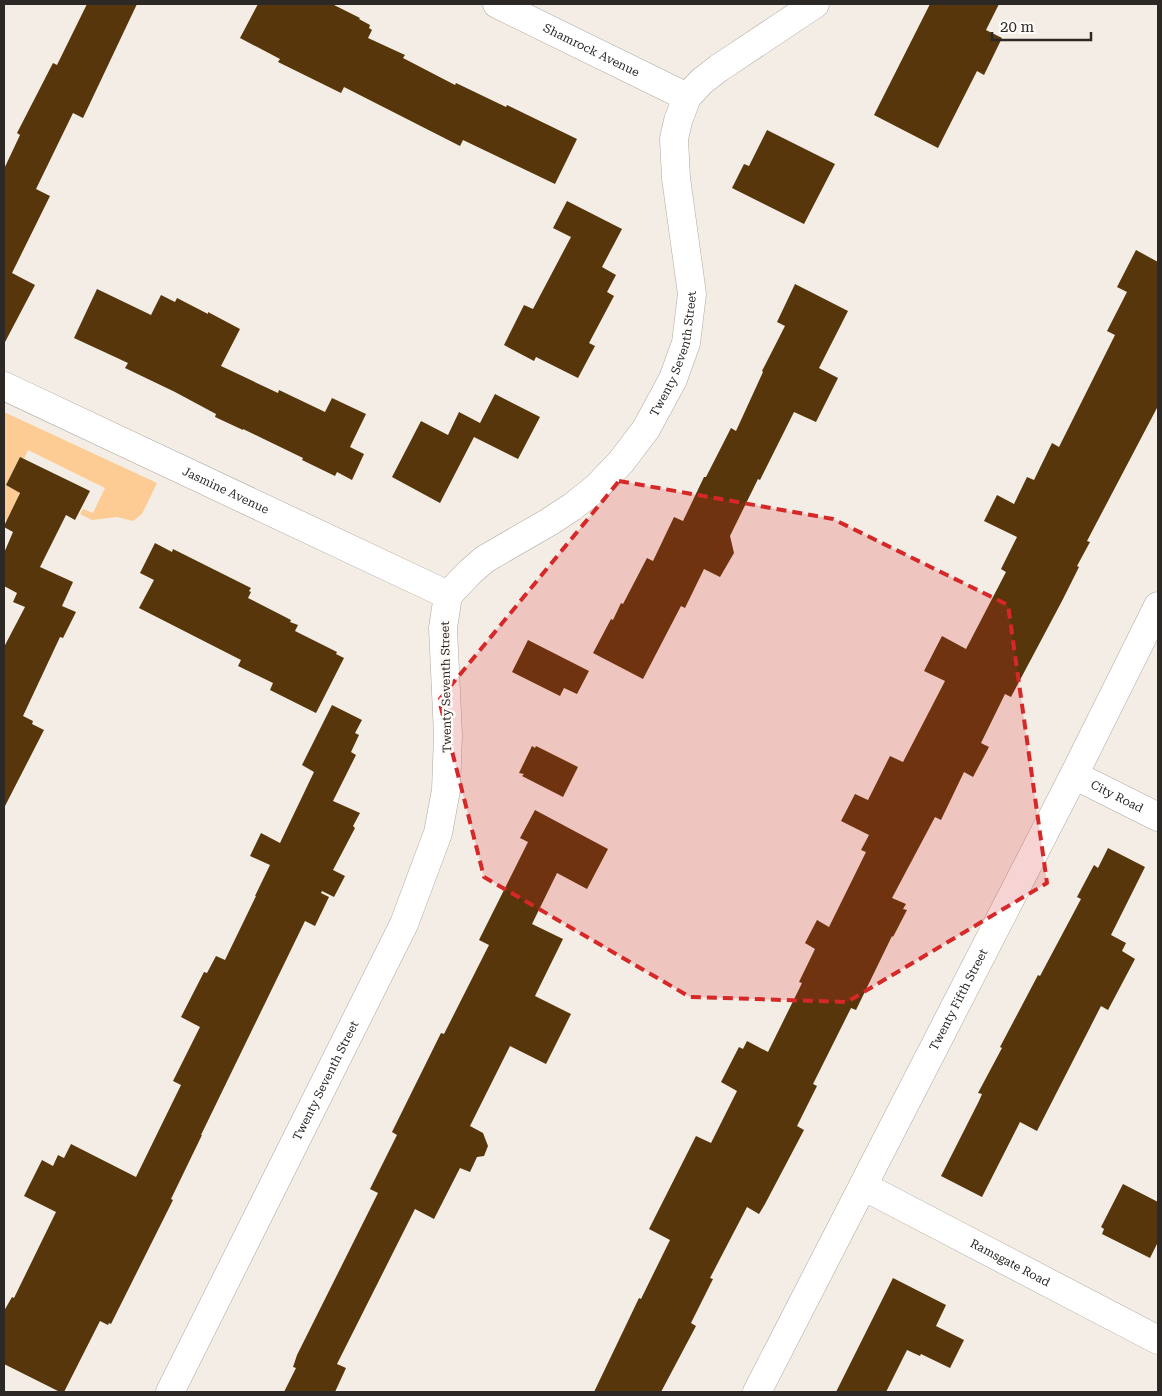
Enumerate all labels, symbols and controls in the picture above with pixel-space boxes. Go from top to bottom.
scale bar [992,10,1091,42]
text: 20 m [1000,18,1035,36]
street label: Shamrock Avenue [541,21,642,80]
street label: Twenty Seventh Street [647,290,699,419]
street label: Jasmine Avenue [180,464,272,517]
street label: Twenty Seventh Street [438,621,454,753]
street label: City Road [1088,777,1146,816]
street label: Twenty Fifth Street [927,946,991,1053]
street label: Twenty Seventh Street [290,1018,362,1143]
street label: Ramsgate Road [968,1236,1053,1290]

